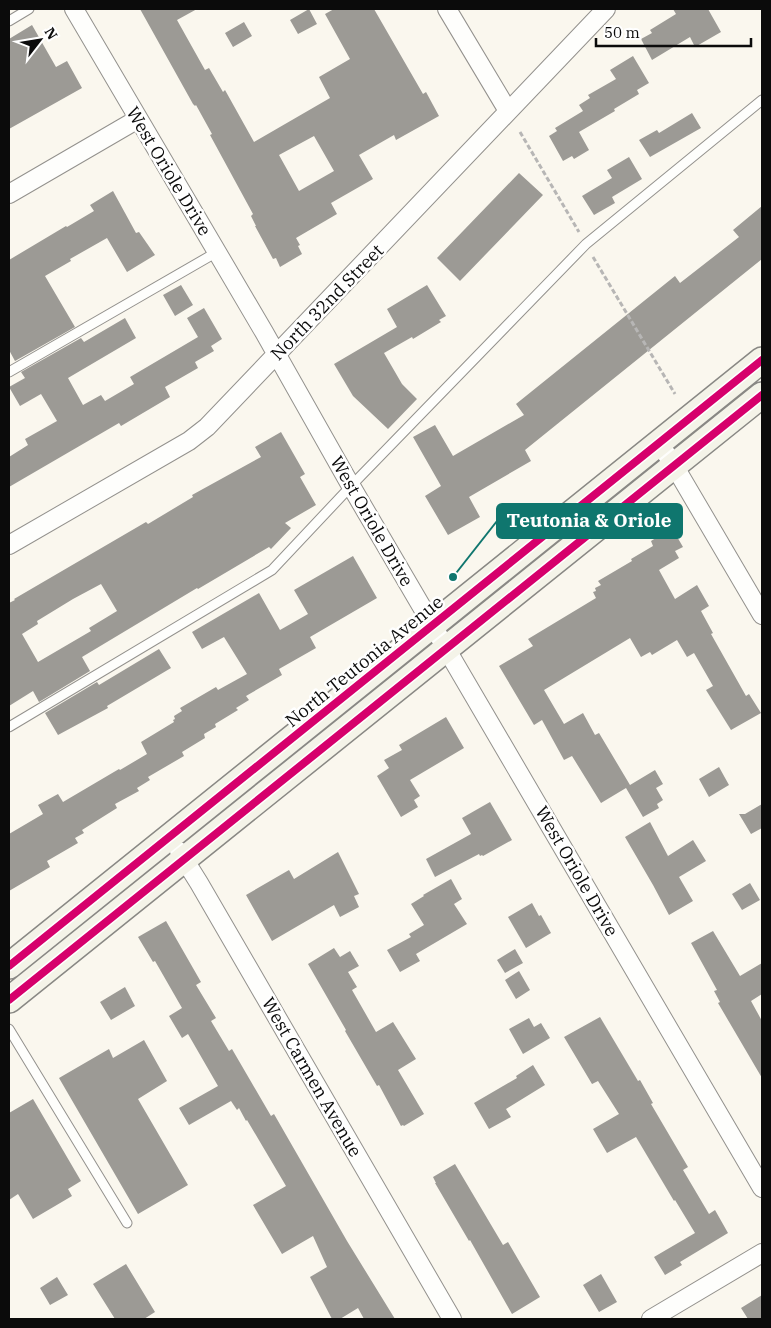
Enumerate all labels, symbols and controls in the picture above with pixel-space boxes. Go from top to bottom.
north arrow [15,15,65,65]
scale bar [596,15,751,47]
text: 50 m [604,23,640,42]
text: N [41,24,62,43]
street label: West Oriole Drive [121,102,217,240]
street label: North 32nd Street [266,239,388,365]
street label: West Oriole Drive [325,452,419,590]
callout: Teutonia & Oriole [497,504,682,538]
text: Teutonia & Oriole [507,508,672,532]
street label: North Teutonia Avenue [280,590,448,732]
street label: West Oriole Drive [530,802,624,940]
street label: West Carmen Avenue [257,993,367,1161]

